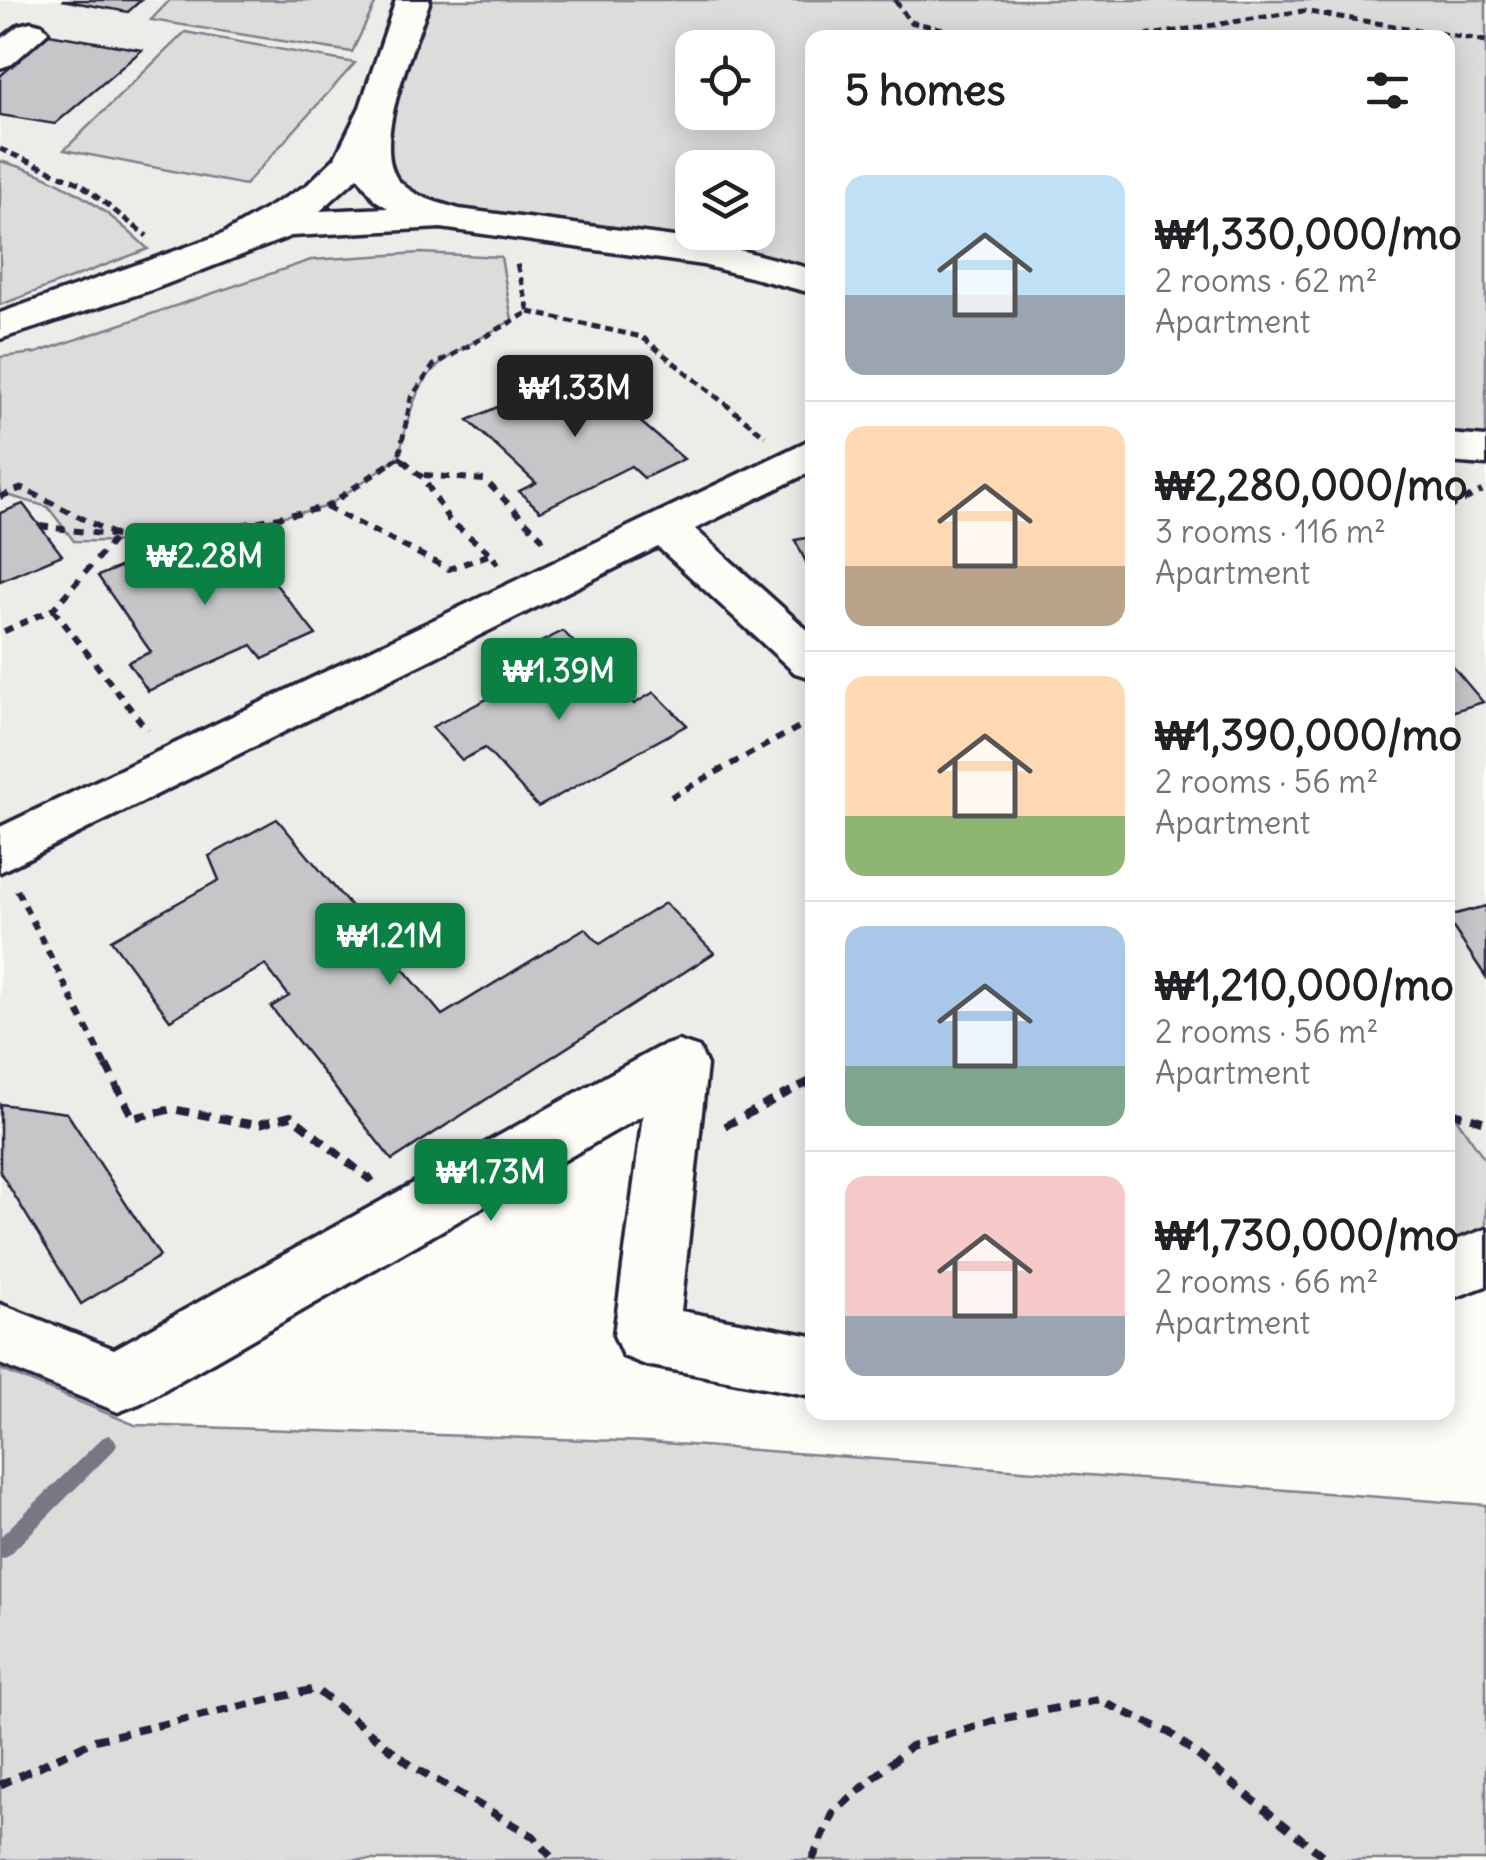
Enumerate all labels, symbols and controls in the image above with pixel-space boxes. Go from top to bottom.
map controls [675,30,775,250]
button: locate [675,30,775,130]
icon: filters [1360,63,1415,118]
text: 5 homes [845,64,1006,116]
button: layers [675,150,775,250]
text: ₩1,330,000/mo [1155,208,1462,260]
icon: home [925,215,1045,335]
text: 2 rooms · 62 m² [1155,260,1378,301]
text: Apartment [1155,301,1310,342]
pin: ₩1.33M [494,355,656,440]
text: ₩1.33M [519,367,631,408]
text: ₩2,280,000/mo [1155,459,1468,511]
icon: home [925,466,1045,586]
text: 3 rooms · 116 m² [1155,511,1386,552]
pin: ₩2.28M [124,523,286,608]
text: ₩2.28M [147,535,263,576]
text: Apartment [1155,552,1310,593]
pin: ₩1.39M [478,638,640,723]
text: ₩1.39M [503,650,615,691]
text: ₩1,390,000/mo [1155,709,1462,761]
icon: home [925,716,1045,836]
text: 2 rooms · 56 m² [1155,761,1378,802]
text: Apartment [1155,802,1310,843]
pin: ₩1.21M [309,903,471,988]
text: ₩1.21M [337,915,443,956]
text: ₩1,210,000/mo [1155,959,1454,1011]
icon: home [925,966,1045,1086]
text: 2 rooms · 56 m² [1155,1011,1378,1052]
text: Apartment [1155,1052,1310,1093]
pin: ₩1.73M [410,1139,572,1224]
text: ₩1.73M [436,1151,546,1192]
text: ₩1,730,000/mo [1155,1209,1459,1261]
icon: home [925,1216,1045,1336]
text: 2 rooms · 66 m² [1155,1261,1378,1302]
text: Apartment [1155,1302,1310,1343]

